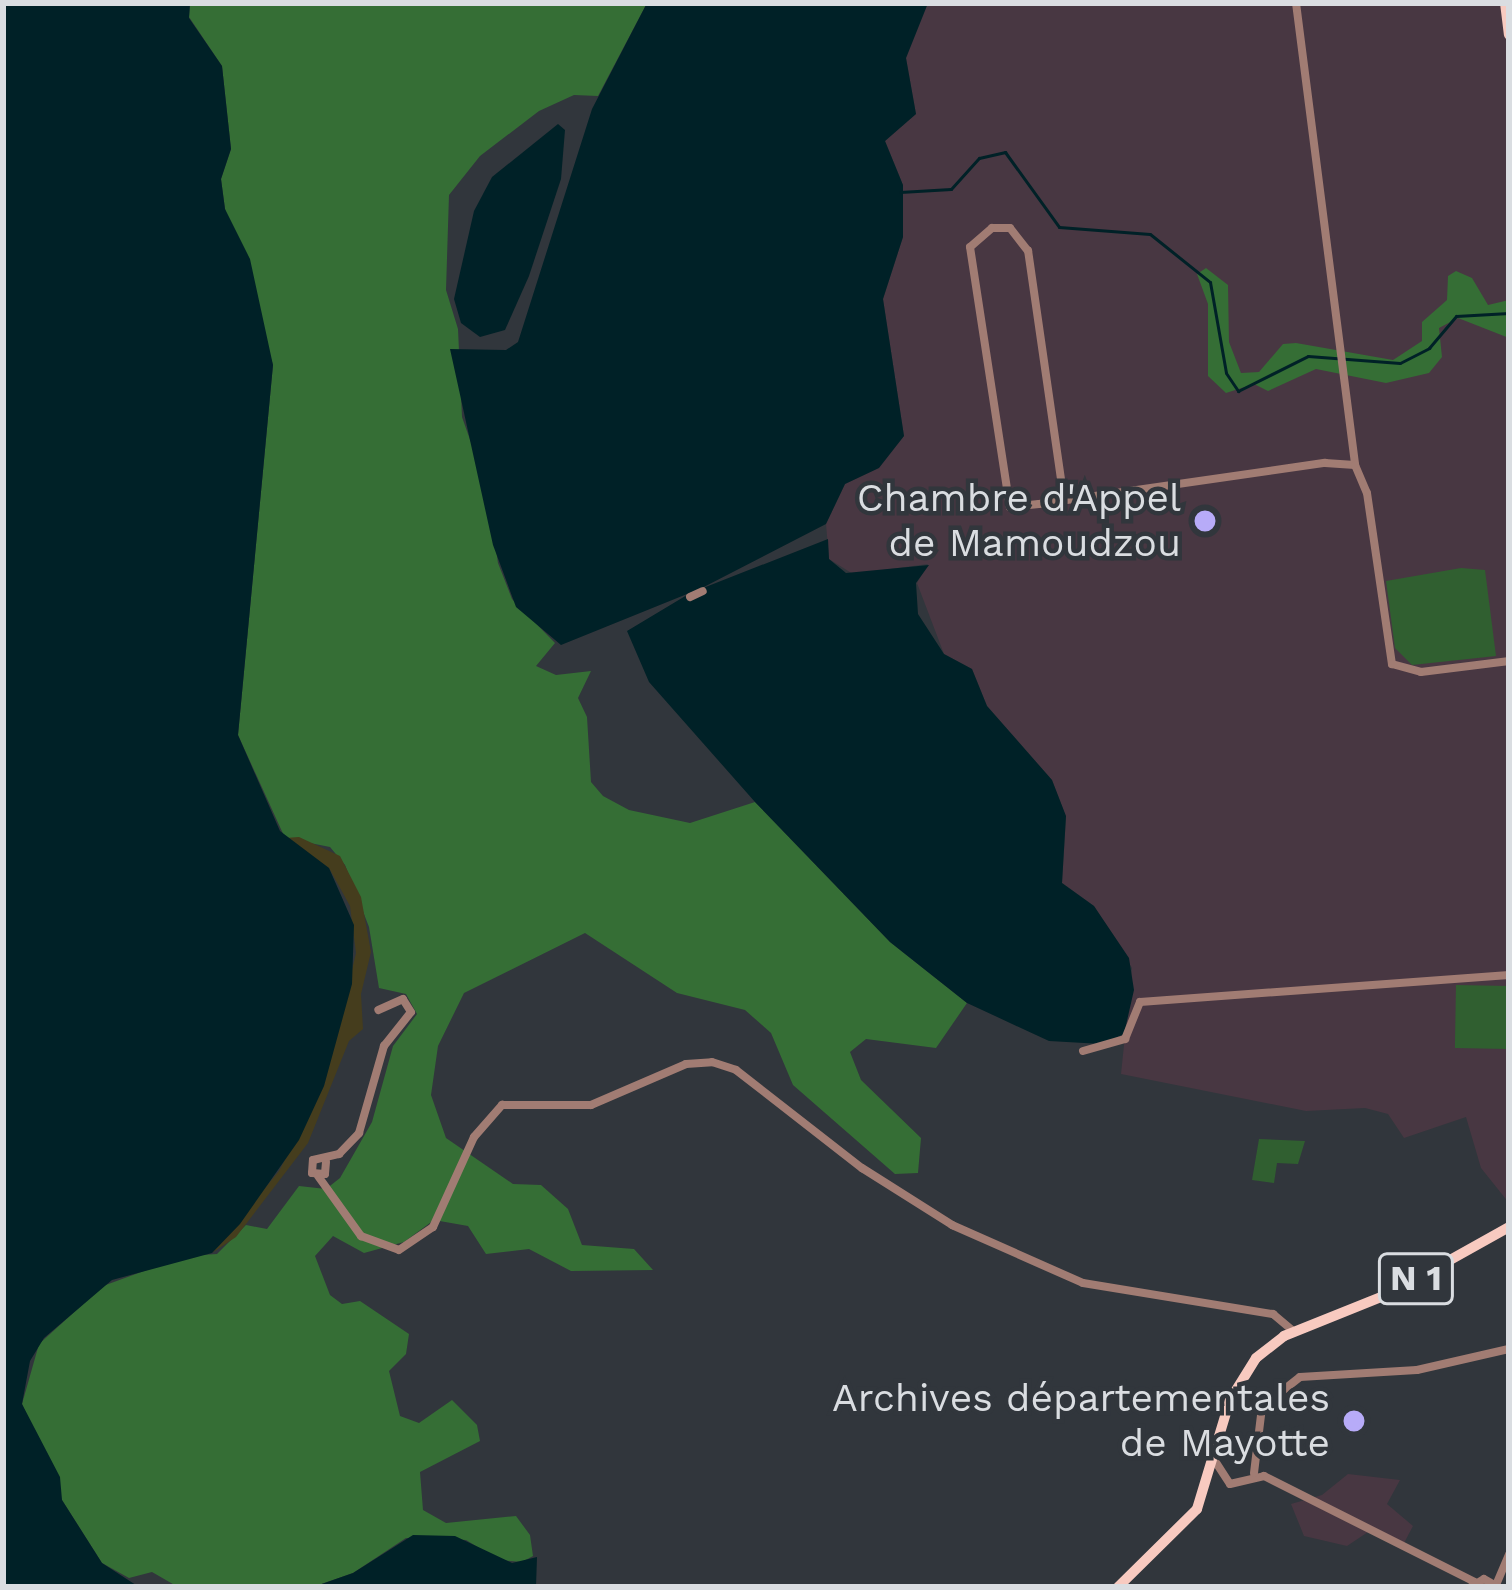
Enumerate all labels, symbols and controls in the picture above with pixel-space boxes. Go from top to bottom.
place label: Chambre d'Appel de Mamoudzou [857,476,1181,567]
marker: Chambre d'Appel de Mamoudzou [1192,508,1218,534]
road number: N 1 [1377,1249,1455,1309]
place label: Archives départementales de Mayotte [832,1376,1330,1467]
marker: Archives départementales de Mayotte [1341,1408,1367,1434]

